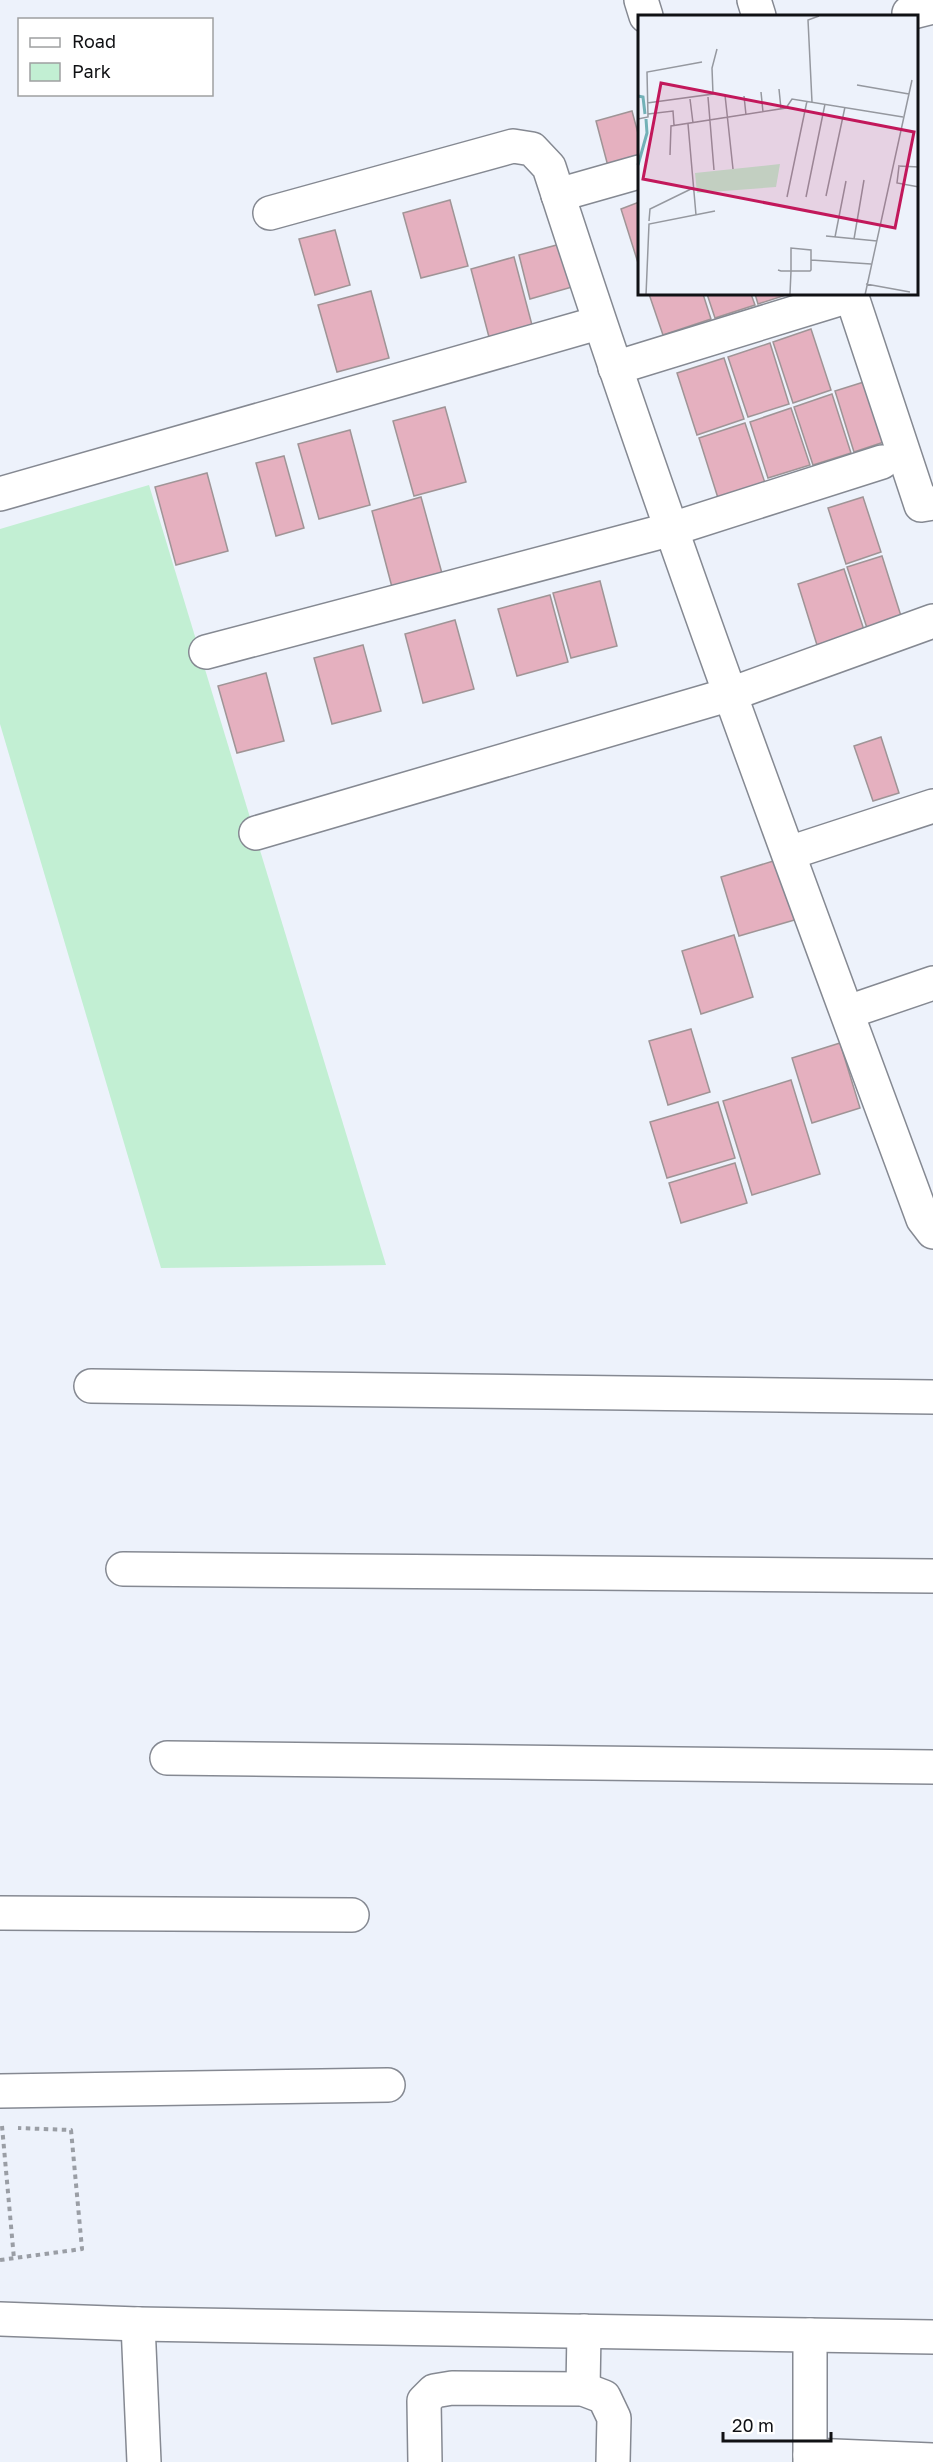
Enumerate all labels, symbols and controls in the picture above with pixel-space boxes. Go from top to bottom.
inset map [638,15,918,296]
legend [18,18,213,96]
text: Road [72,30,116,52]
text: Park [72,60,111,82]
scale bar [723,2405,831,2443]
text: 20 m [732,2414,774,2436]

